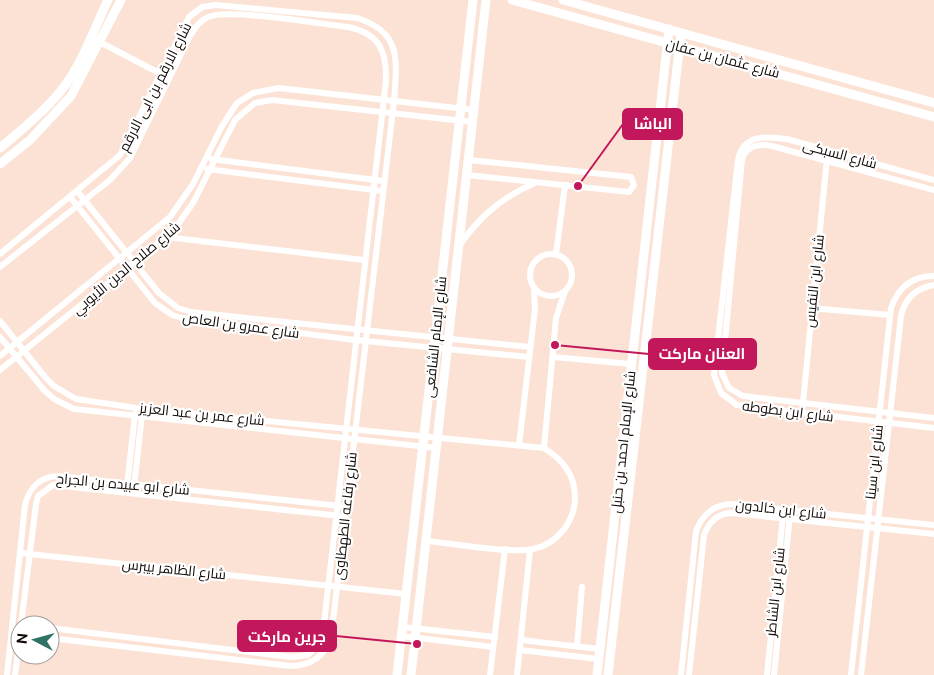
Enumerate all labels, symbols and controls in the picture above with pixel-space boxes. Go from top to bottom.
street label: شارع الارقم بن ابى الارقم [116,20,196,155]
street label: شارع عثمان بن عفان [664,35,782,82]
callout: الباشا [623,109,682,139]
text: الباشا [634,115,672,132]
street label: شارع السبكى [801,136,879,173]
street label: شارع صلاح الدين الأيوبي [69,218,186,321]
street label: شارع ابن النفيس [801,234,828,328]
street label: شارع الإمام الشافعى [421,275,451,399]
street label: شارع عمرو بن العاص [181,309,300,342]
callout: العنان ماركت [649,339,756,369]
text: العنان ماركت [659,345,745,363]
street label: شارع الإمام احمد بن حنبل [608,370,640,514]
street label: شارع ابن بطوطه [741,397,835,426]
street label: شارع عمر بن عبد العزيز [137,399,265,430]
street label: شارع ابن سينا [862,424,887,500]
street label: شارع رفاعه الطهطاوى [330,451,361,581]
street label: شارع ابو عبيده بن الجراح [55,470,191,499]
street label: شارع ابن خالدون [735,496,827,523]
street label: شارع ابن الشاطر [762,547,789,638]
street label: شارع الظاهر بيبرس [121,556,227,583]
north arrow [10,615,60,665]
callout: جرين ماركت [238,621,336,651]
text: جرين ماركت [248,628,326,646]
text: N [14,632,31,645]

